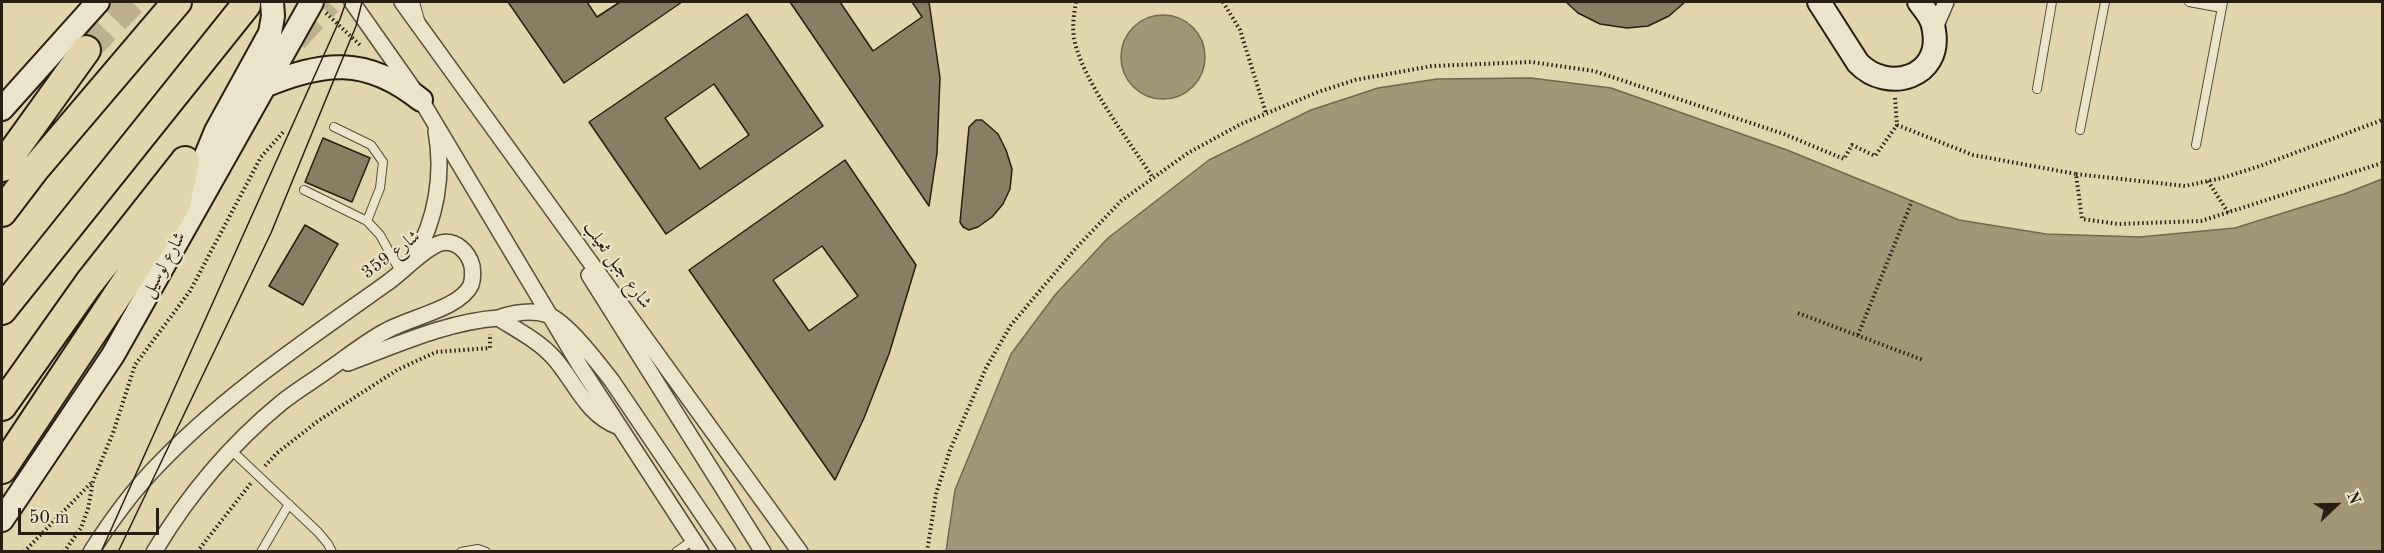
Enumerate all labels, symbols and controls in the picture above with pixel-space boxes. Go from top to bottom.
street label: شارع جبل ثعيلب [578,217,656,313]
street label: شارع 359 [358,226,424,284]
street label: شارع لوسيل [137,228,191,302]
north arrow [2306,475,2366,535]
text: N [2343,490,2362,507]
scale bar [21,496,162,534]
text: 50 m [29,509,69,527]

